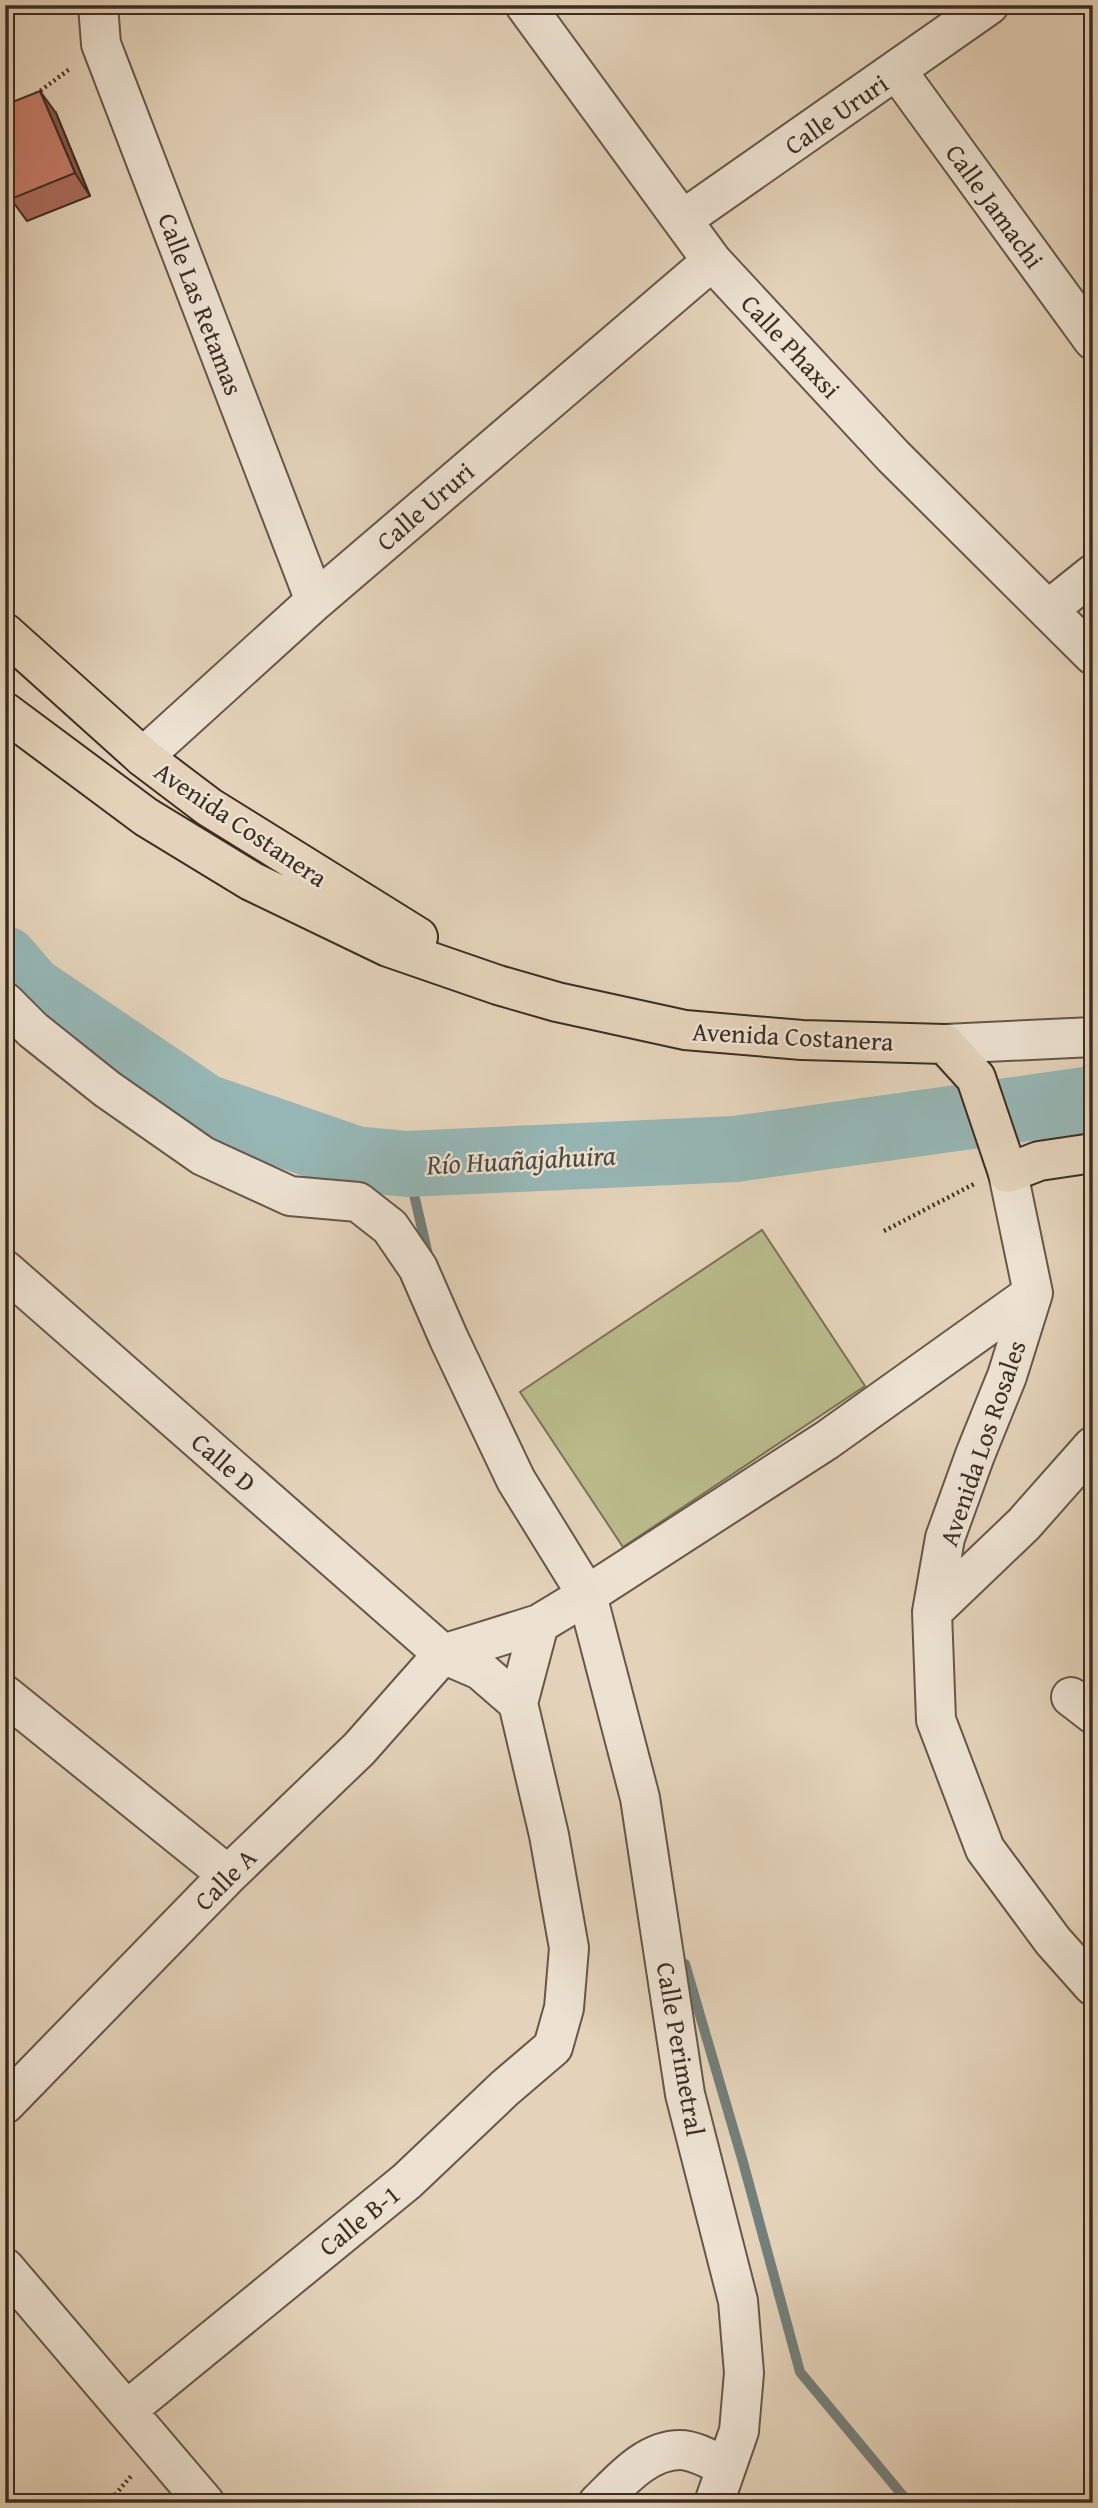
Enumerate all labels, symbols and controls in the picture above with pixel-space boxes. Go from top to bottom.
street label: Calle Ururi [776,64,896,164]
street label: Calle Jamachi [936,135,1054,277]
street label: Calle Las Retamas [148,207,254,401]
street label: Calle Phaxsi [732,285,850,407]
street label: Calle Ururi [367,452,483,560]
street label: Avenida Costanera [147,751,336,897]
street label: Avenida Costanera [691,1011,895,1061]
water label: Río Huañajahuira [424,1134,617,1184]
street label: Avenida Los Rosales [928,1335,1036,1551]
street label: Calle D [183,1423,265,1501]
street label: Calle A [185,1839,265,1919]
street label: Calle Perimetral [647,1959,715,2139]
street label: Calle B-1 [310,2175,408,2265]

